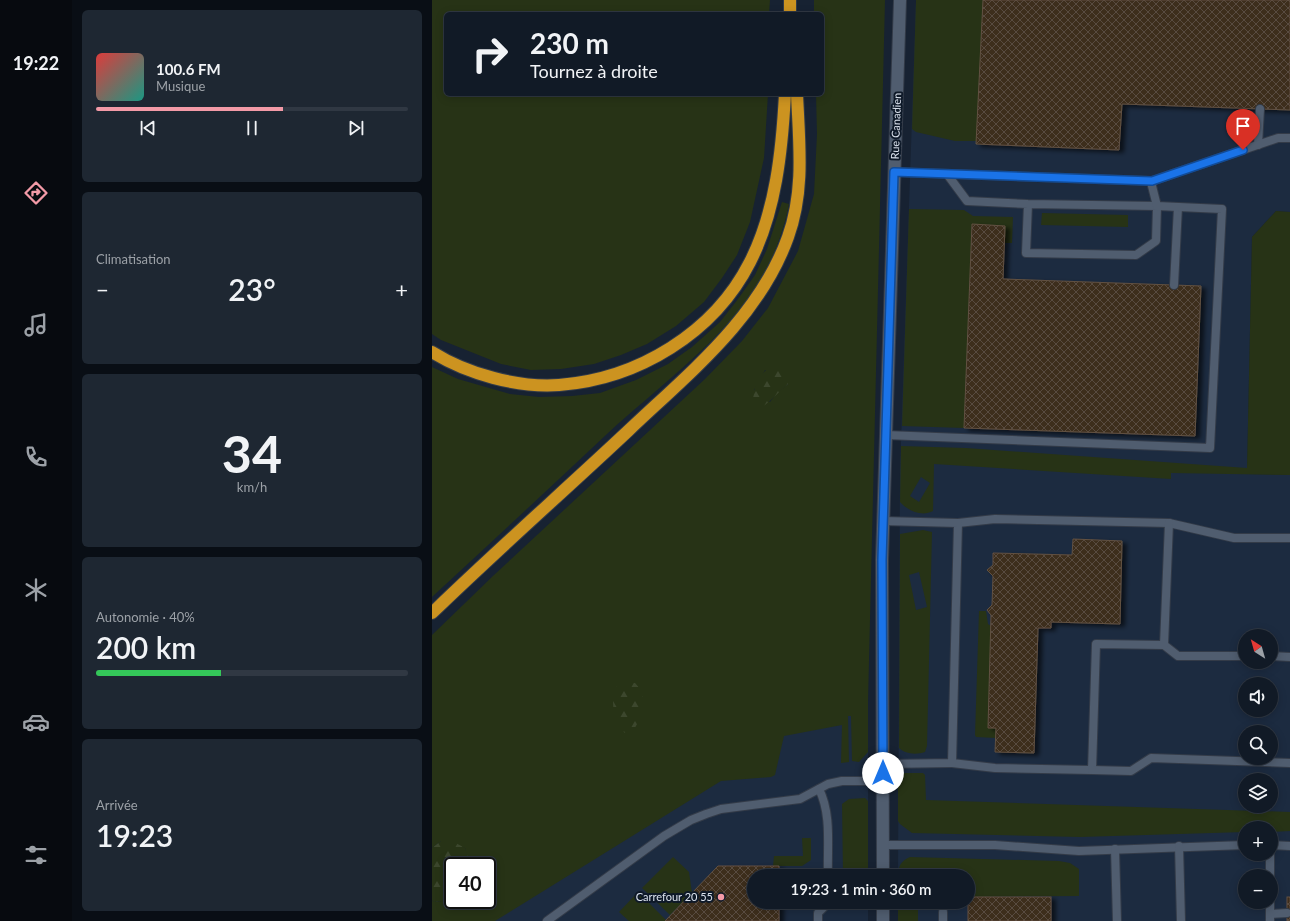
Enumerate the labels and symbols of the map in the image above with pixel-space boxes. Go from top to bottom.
street label: Rue Canadien [888,92,903,159]
pin [1226,109,1260,150]
north arrow [1238,629,1278,669]
position arrow [862,752,904,794]
speed limit sign: 40 [444,857,496,909]
place label: Carrefour 20 55 [636,890,713,903]
marker: Carrefour 20 55 [716,892,726,902]

